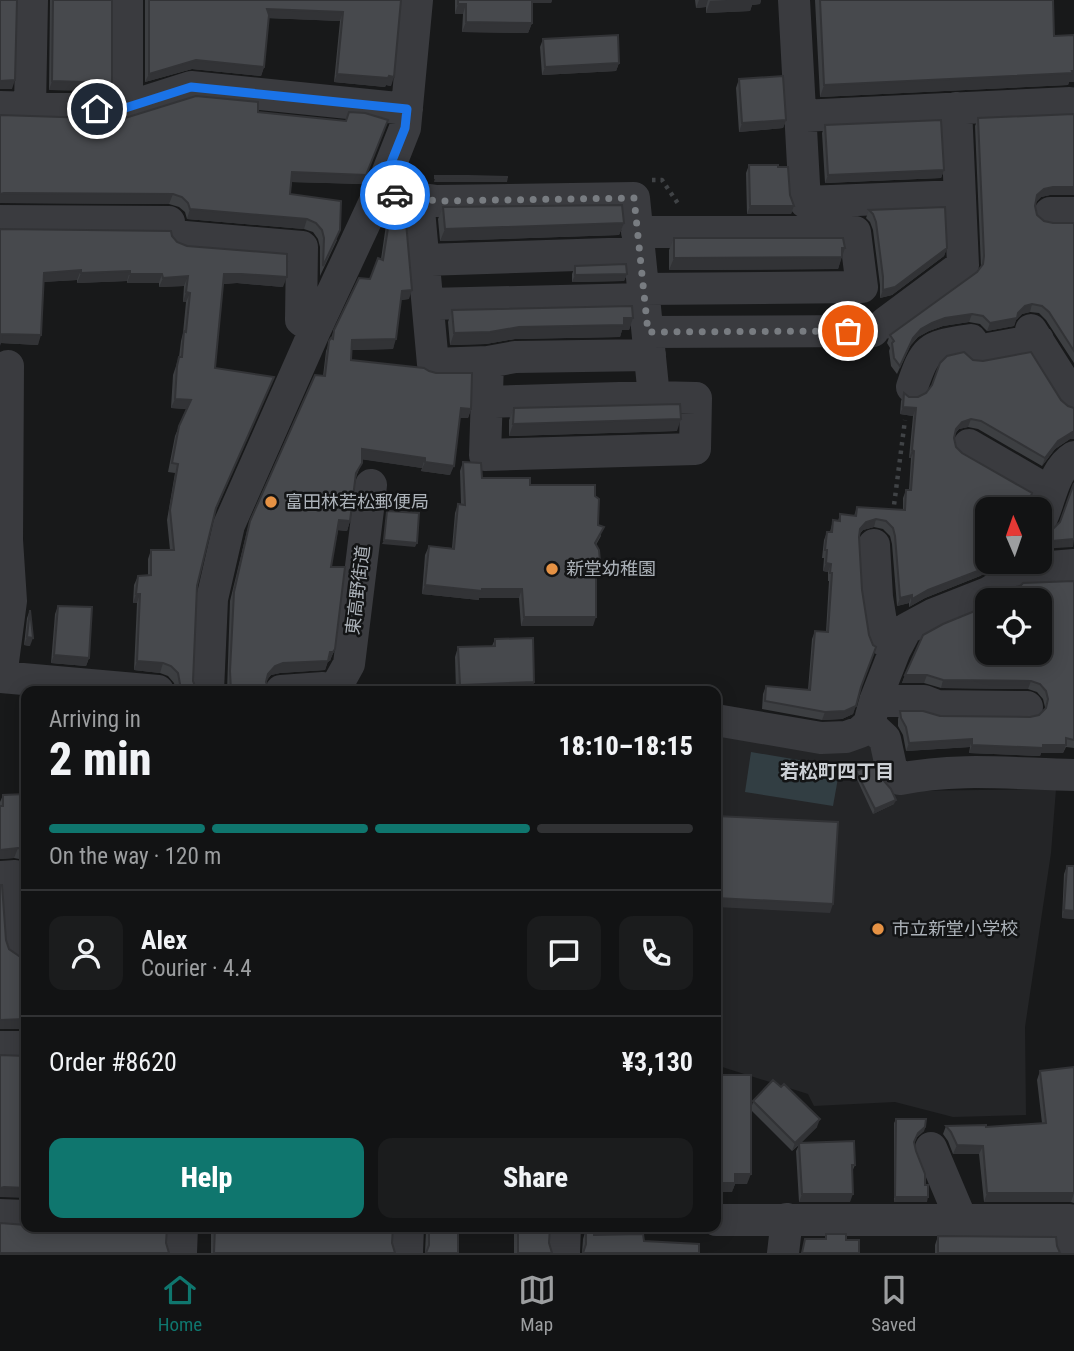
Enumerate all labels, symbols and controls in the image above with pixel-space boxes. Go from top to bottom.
pin [67,79,127,139]
icon: home [78,90,116,128]
courier [360,160,430,230]
icon: car [376,176,414,214]
pin [818,301,878,361]
icon: bag [829,312,867,350]
place label: 富田林若松郵便局 [285,491,429,512]
marker: 富田林若松郵便局 [263,494,279,510]
north arrow [975,497,1052,574]
map controls [975,497,1052,665]
street label: 東高野街道 [342,544,373,636]
place label: 新堂幼稚園 [566,558,656,579]
marker: 新堂幼稚園 [544,561,560,577]
button: locate [975,588,1052,665]
text: Arriving in [49,706,141,733]
text: 18:10–18:15 [559,731,693,761]
text: 2 min [49,732,152,786]
district label: 若松町四丁目 [780,760,894,783]
text: On the way · 120 m [49,843,221,870]
button: person [49,916,123,990]
button: chat [527,916,601,990]
button: phone [619,916,693,990]
place label: 市立新堂小学校 [892,918,1018,939]
marker: 市立新堂小学校 [870,921,886,937]
text: Alex [141,925,187,955]
text: Courier · 4.4 [141,955,252,982]
text: Order #8620 [49,1047,177,1077]
text: ¥3,130 [622,1047,693,1077]
button: Help [49,1138,364,1218]
button: Share [378,1138,693,1218]
tab: Home [158,1271,202,1336]
tab: Map [518,1271,556,1336]
tab: Saved [871,1271,916,1336]

